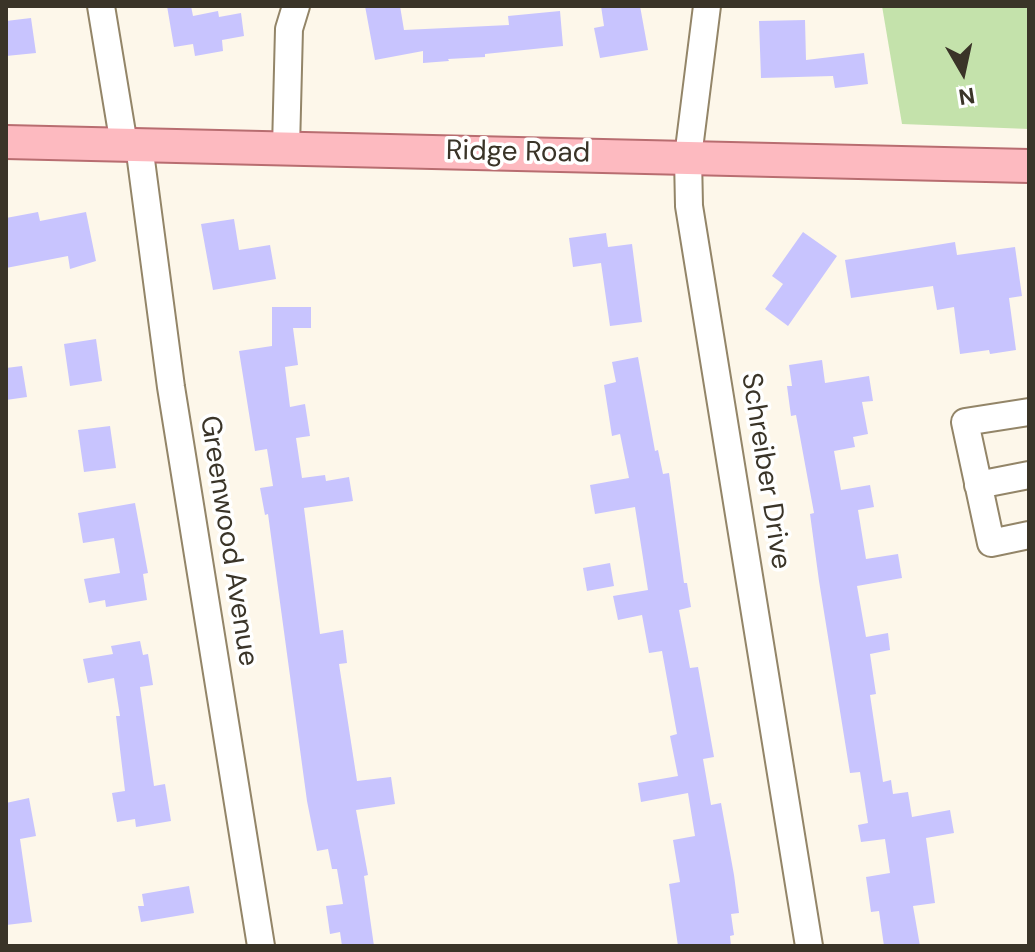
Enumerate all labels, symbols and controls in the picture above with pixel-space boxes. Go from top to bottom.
north arrow [923,32,1003,112]
text: N [957,81,977,112]
street label: Ridge Road [445,135,591,171]
street label: Schreiber Drive [733,370,797,572]
street label: Greenwood Avenue [192,413,264,669]

